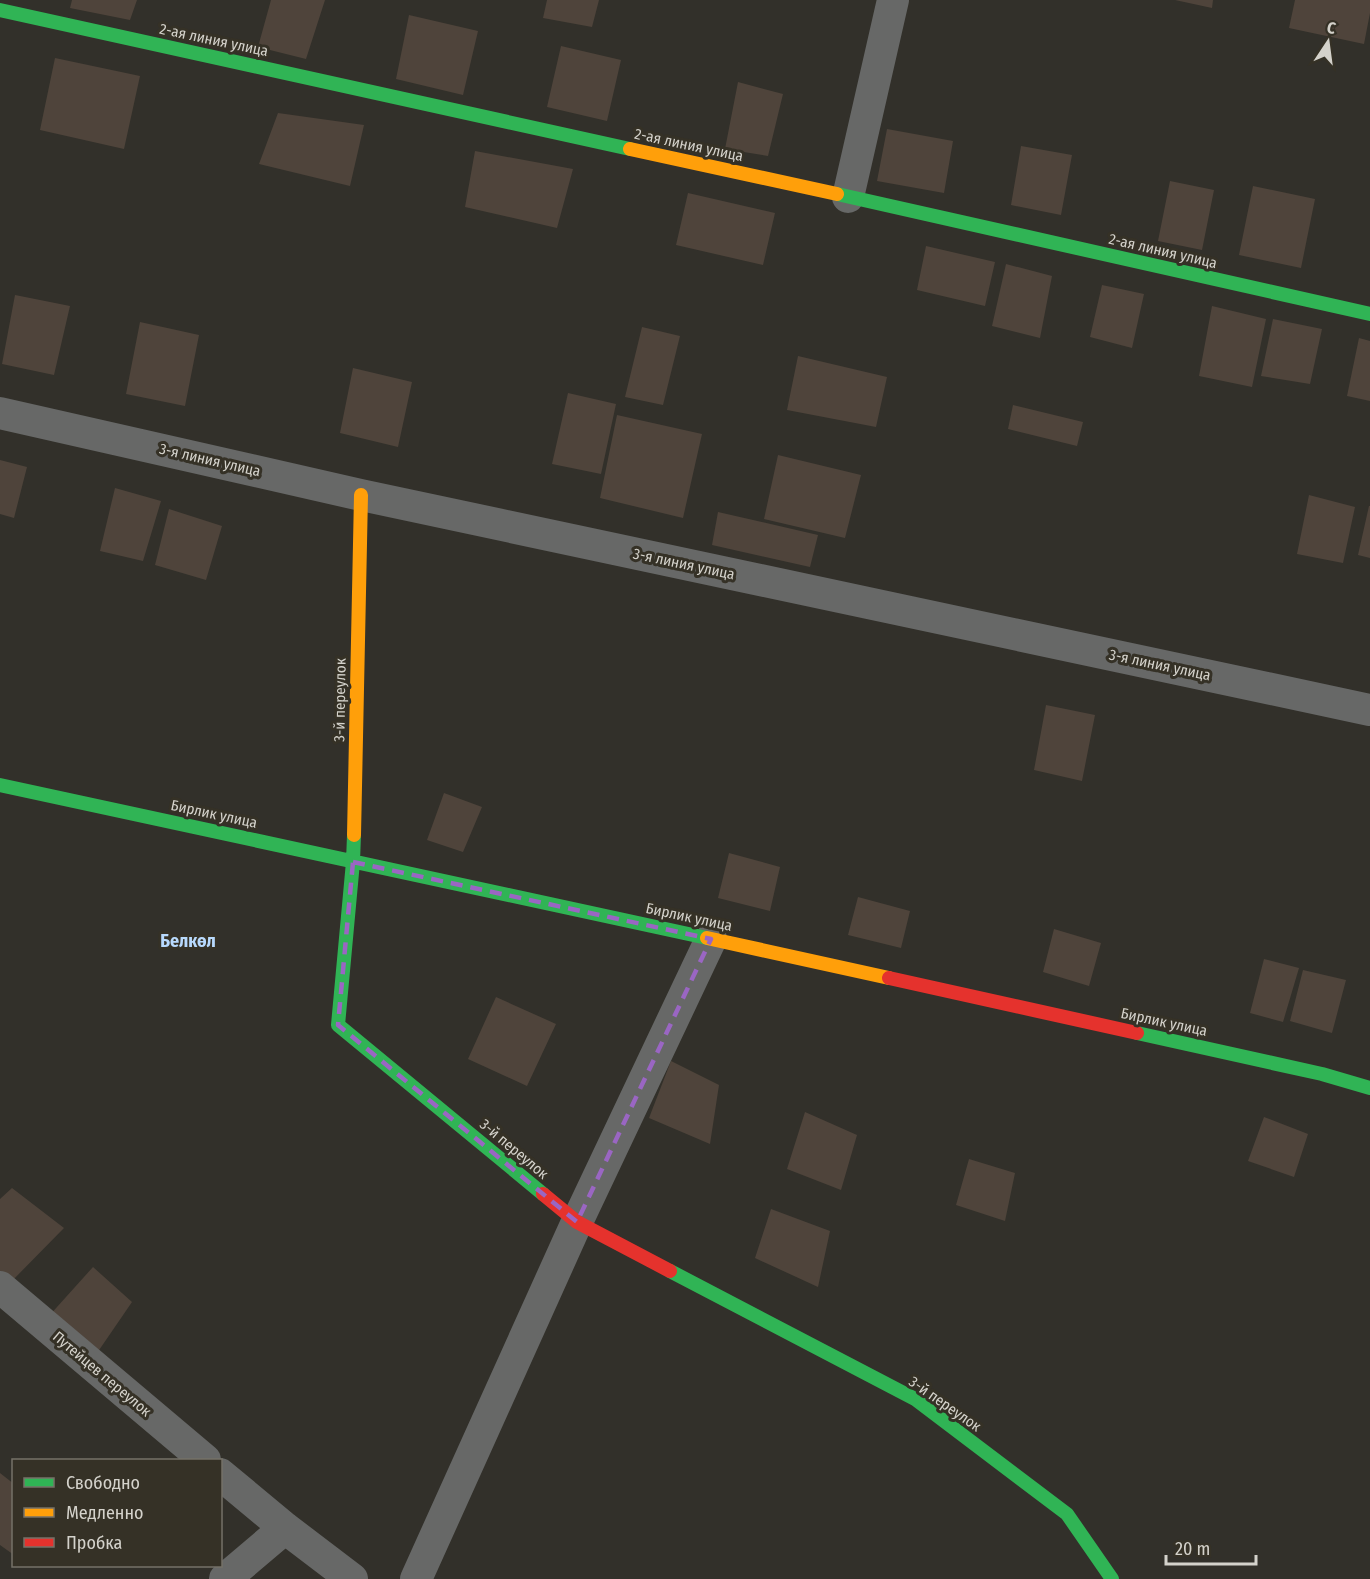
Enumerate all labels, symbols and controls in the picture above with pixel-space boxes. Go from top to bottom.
north arrow [1298,12,1358,72]
text: С [1325,18,1338,38]
street label: 2-ая линия улица [158,20,270,60]
street label: 2-ая линия улица [633,125,745,165]
street label: 2-ая линия улица [1107,230,1219,272]
street label: 3-я линия улица [158,440,262,480]
street label: 3-я линия улица [632,544,736,584]
street label: 3-я линия улица [1108,645,1212,685]
street label: 3-й переулок [330,658,350,742]
street label: Бирлик улица [169,796,259,832]
street label: Бирлик улица [644,899,734,935]
district label: Белкөл [160,930,216,952]
street label: Бирлик улица [1119,1004,1209,1040]
street label: 3-й переулок [476,1115,552,1183]
street label: Путейцев переулок [49,1328,155,1420]
street label: 3-й переулок [906,1373,984,1435]
legend [12,1459,222,1567]
text: Свободно [66,1472,140,1494]
text: Медленно [66,1502,144,1524]
scale bar [1166,1528,1256,1566]
text: Пробка [66,1532,122,1554]
text: 20 m [1175,1538,1210,1560]

